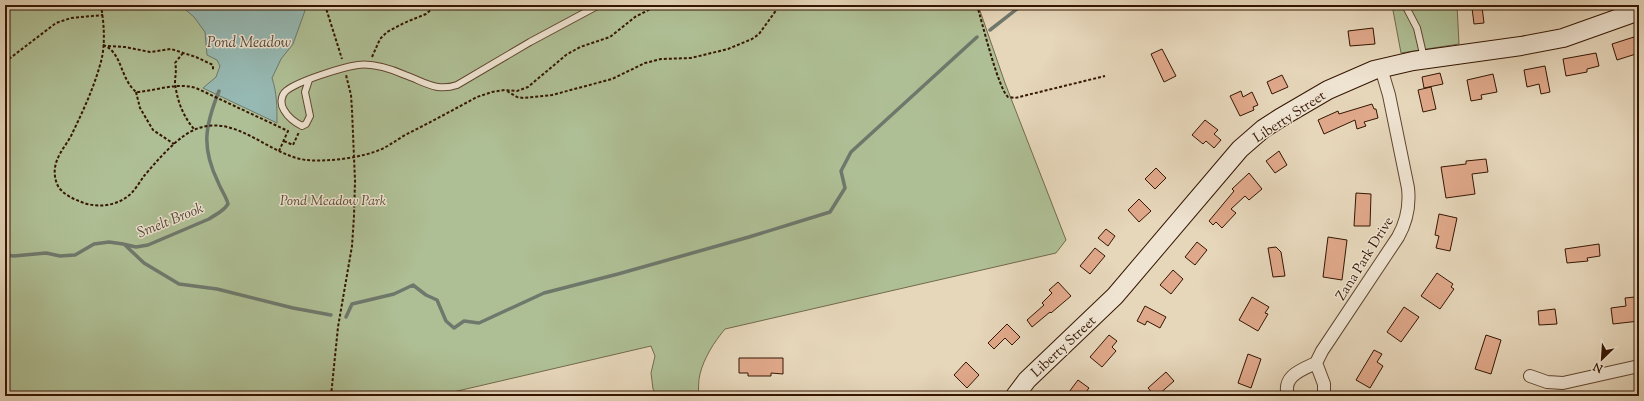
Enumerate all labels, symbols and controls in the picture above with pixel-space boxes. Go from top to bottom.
water label: Pond Meadow [207,33,291,54]
street label: Liberty Street [1250,87,1330,149]
park label: Pond Meadow Park [280,192,387,212]
water label: Smelt Brook [134,199,207,244]
street label: Zana Park Drive [1332,213,1399,305]
street label: Liberty Street [1027,312,1102,383]
north arrow [1582,339,1622,379]
text: N [1591,358,1606,377]

